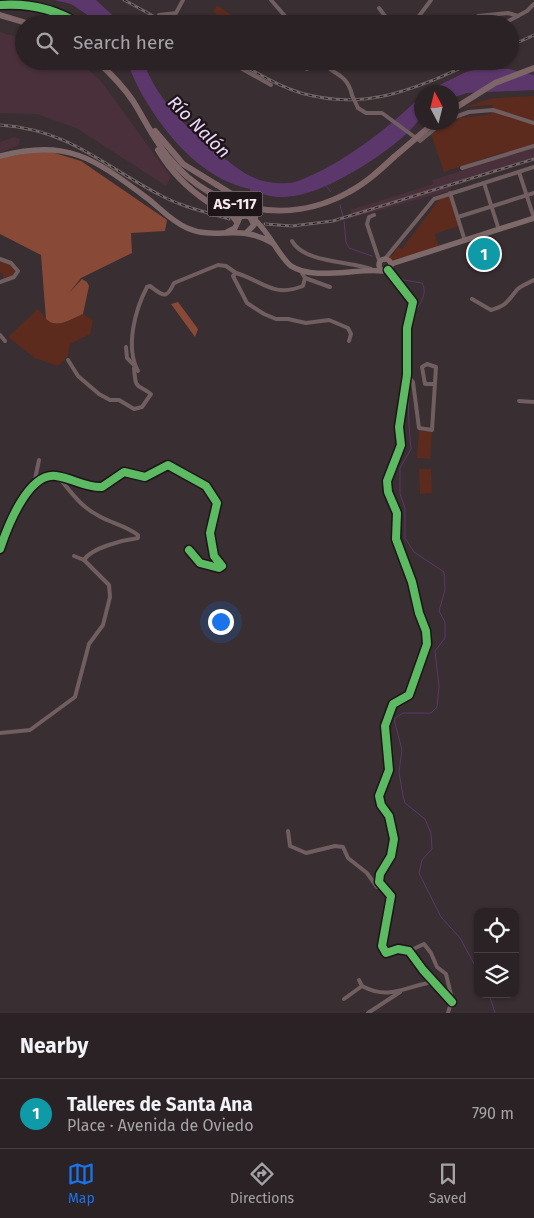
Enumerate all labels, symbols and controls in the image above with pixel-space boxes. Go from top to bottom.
search box [15,15,519,70]
icon: search [33,29,61,57]
text: Search here [73,31,174,54]
north arrow [414,85,459,130]
water label: Río Nalón [163,91,235,163]
road number: AS-117 [208,192,262,216]
pin: 1 [468,235,500,273]
your location [208,609,234,635]
map controls [474,908,519,998]
button: locate [474,908,519,953]
button: layers [474,953,519,998]
text: Nearby [20,1033,88,1059]
text: Talleres de Santa Ana [67,1093,253,1116]
text: 1 [32,1104,40,1123]
text: 790 m [472,1104,514,1123]
text: Place · Avenida de Oviedo [67,1116,254,1135]
tab: Map [67,1160,95,1207]
tab: Directions [230,1160,294,1207]
tab: Saved [429,1160,467,1207]

